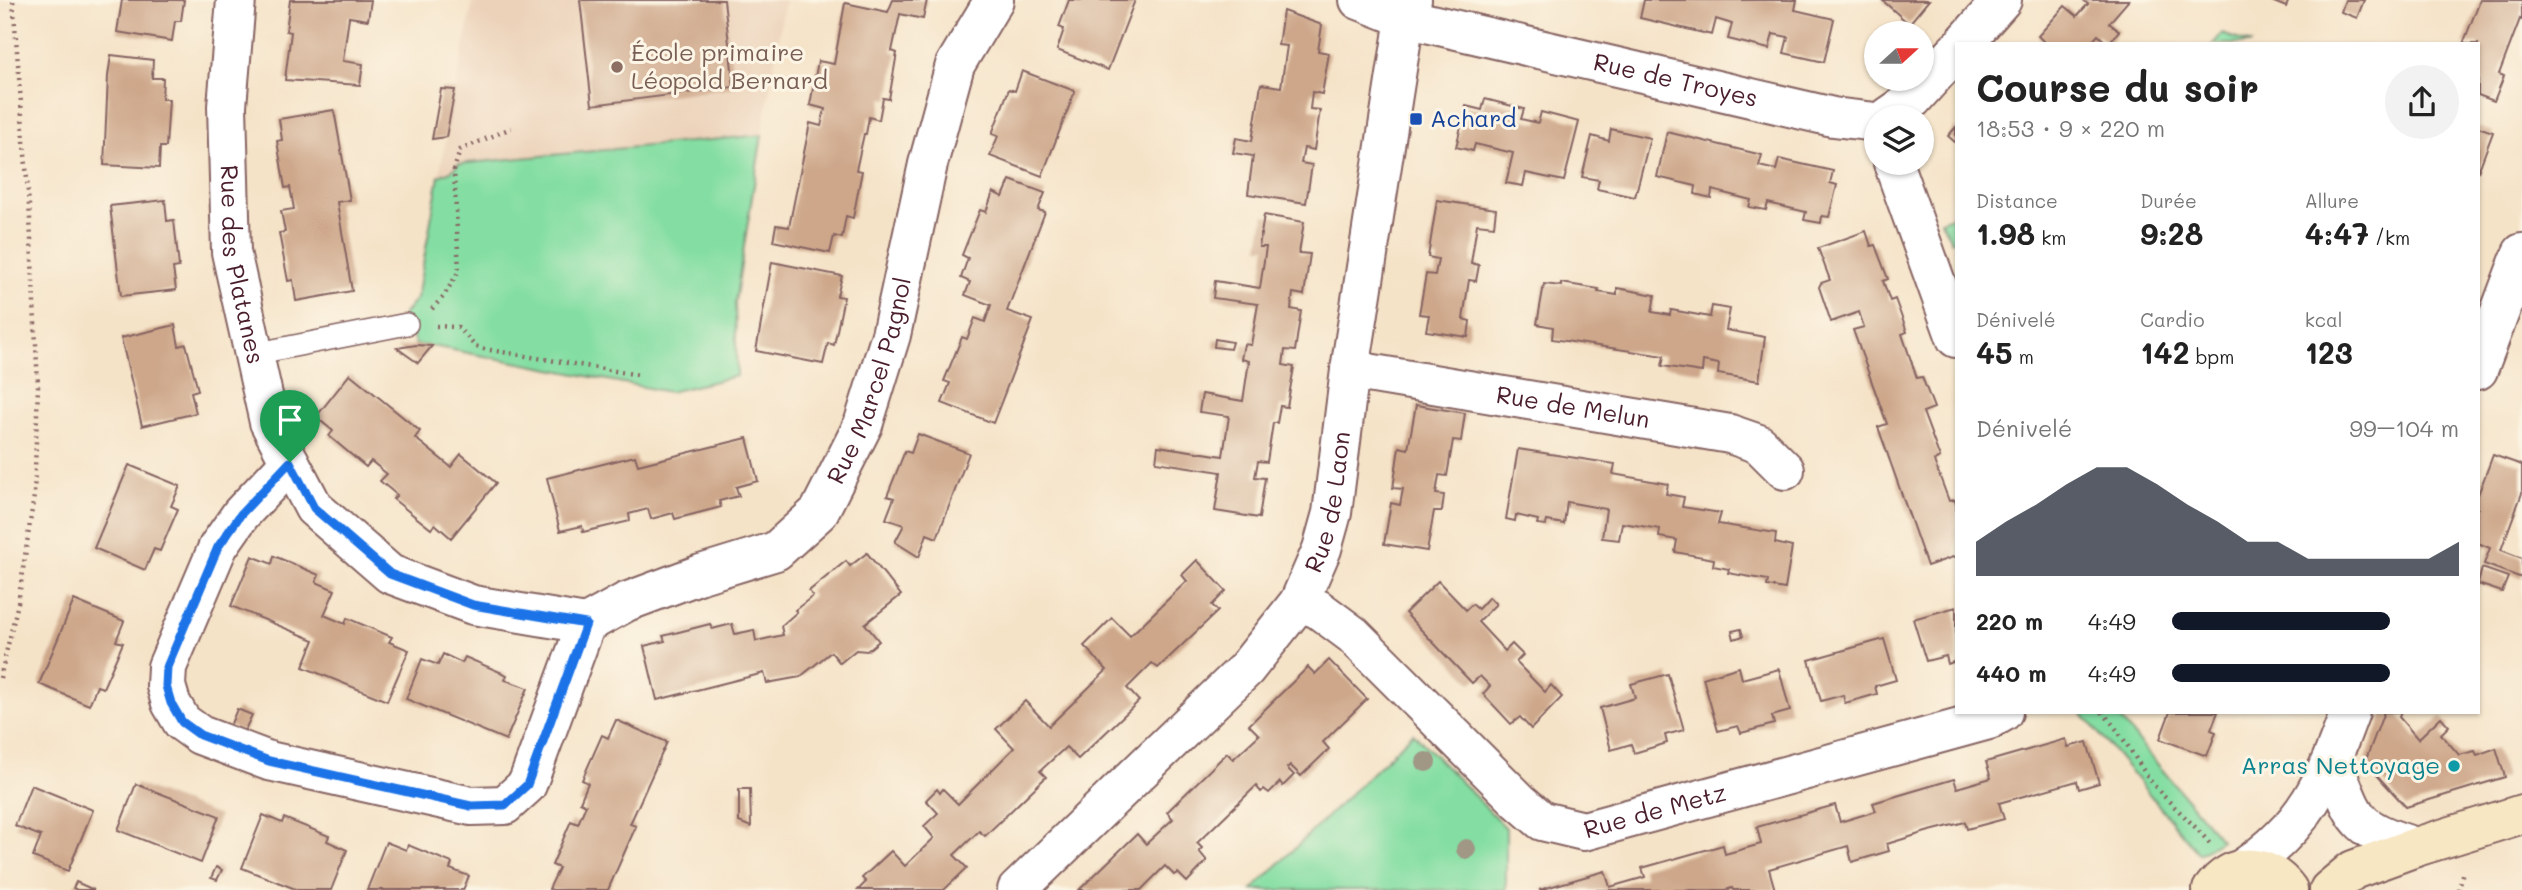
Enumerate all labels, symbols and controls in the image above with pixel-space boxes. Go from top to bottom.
north arrow [1864,21,1934,91]
map controls [1864,21,1934,175]
place label: École primaire Léopold Bernard [631,36,828,95]
street label: Rue de Troyes [1591,45,1761,113]
marker: École primaire Léopold Bernard [609,59,625,75]
text: Course du soir [1976,62,2259,112]
button: share [2385,65,2459,139]
place label: Achard [1430,102,1516,133]
button: layers [1864,105,1934,175]
marker: Achard [1408,111,1424,127]
text: 18:53 · 9 × 220 m [1976,113,2165,143]
street label: Rue des Platanes [215,164,273,367]
text: Distance [1976,188,2058,213]
text: Durée [2140,188,2197,213]
text: Allure [2305,188,2359,213]
text: 1.98 [1976,213,2035,253]
text: 9:28 [2140,213,2203,253]
text: 4:47 [2305,213,2369,253]
text: km [2035,225,2066,250]
text: /km [2369,225,2410,250]
street label: Rue Marcel Pagnol [819,274,917,489]
text: Dénivelé [1976,307,2056,332]
text: Cardio [2140,307,2204,332]
text: kcal [2305,307,2343,332]
text: 45 [1976,332,2013,372]
text: 142 [2140,332,2189,372]
text: 123 [2305,332,2353,372]
text: m [2013,344,2034,369]
text: bpm [2189,344,2234,369]
street label: Rue de Melun [1494,378,1652,434]
pin [260,390,320,462]
icon: arrive [271,401,309,439]
text: Dénivelé [1976,413,2072,443]
text: 99–104 m [2349,413,2459,443]
street label: Rue de Laon [1297,429,1356,577]
text: 220 m [1976,606,2043,636]
text: 4:49 [2088,606,2136,636]
text: 440 m [1976,658,2047,688]
text: 4:49 [2088,658,2136,688]
place label: Arras Nettoyage [2241,749,2440,780]
marker: Arras Nettoyage [2446,758,2462,774]
street label: Rue de Metz [1580,776,1730,844]

